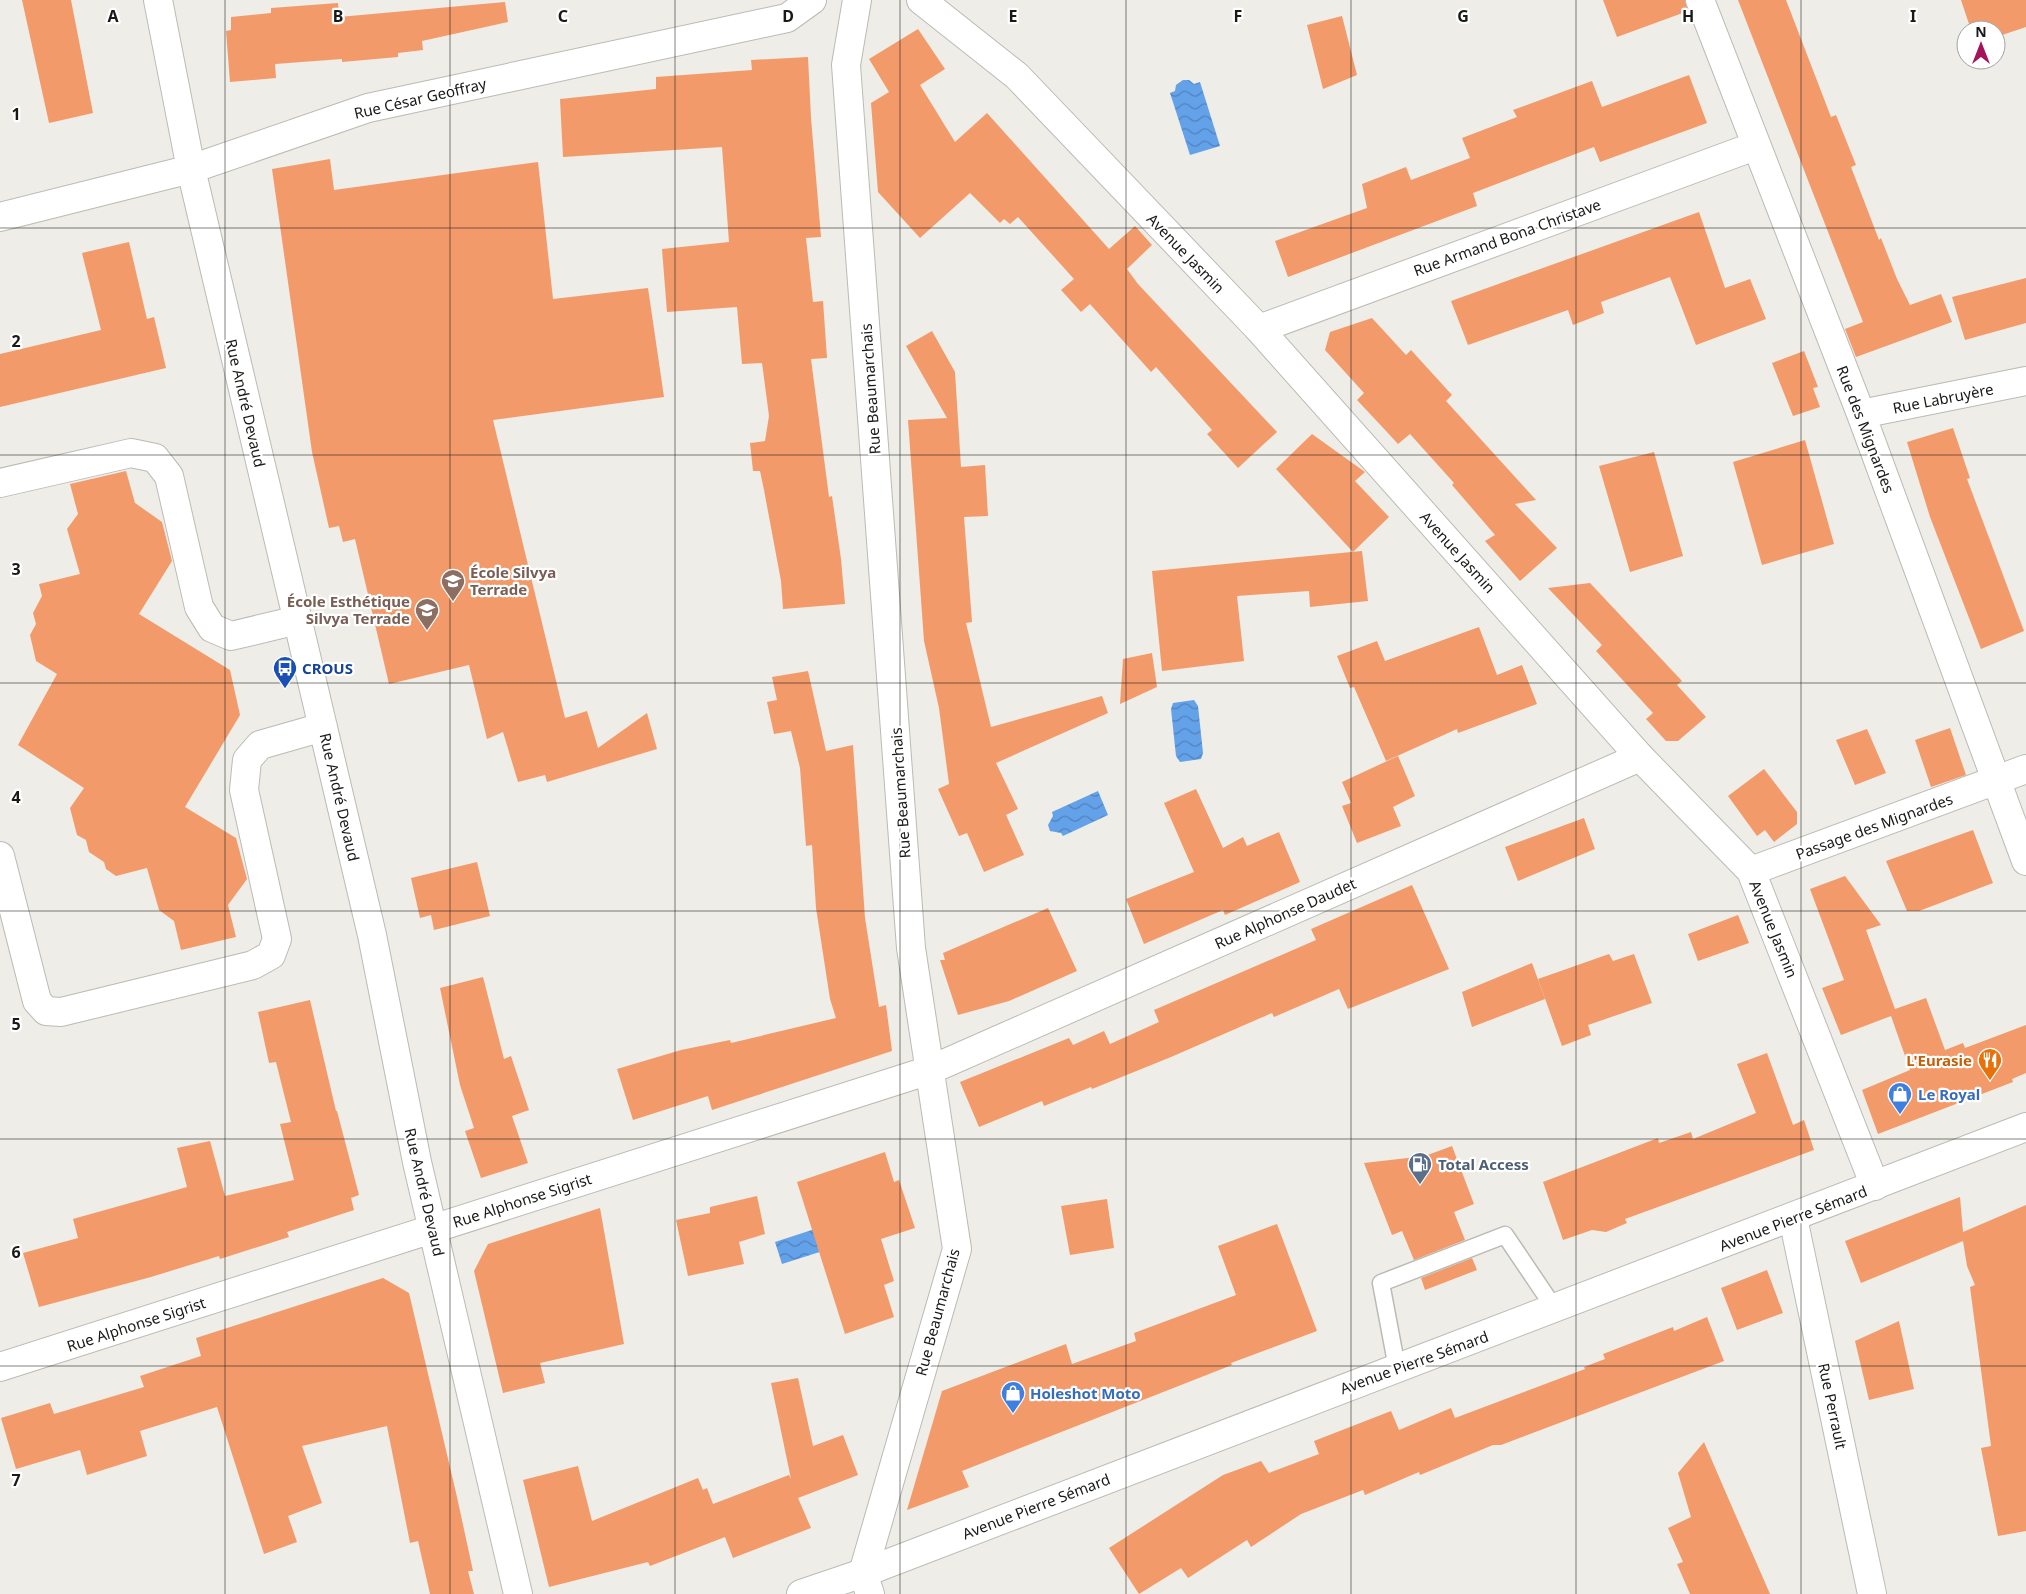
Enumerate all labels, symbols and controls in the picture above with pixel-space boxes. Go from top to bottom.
text: A [107,5,119,27]
text: B [333,5,343,27]
text: C [558,5,568,27]
text: D [782,5,794,27]
text: E [1009,5,1018,27]
text: F [1234,5,1242,27]
text: G [1457,5,1469,27]
text: H [1682,5,1694,27]
text: I [1910,5,1916,27]
north arrow [1956,20,2006,70]
text: N [1975,22,1987,41]
street label: Rue César Geoffray [352,73,489,123]
text: 1 [11,103,21,125]
street label: Rue Armand Bona Christave [1411,194,1603,280]
street label: Avenue Jasmin [1143,209,1229,297]
street label: Rue Beaumarchais [855,323,885,455]
text: 2 [11,330,21,352]
street label: Rue André Devaud [222,337,270,469]
street label: Rue des Mignardes [1832,362,1900,496]
street label: Rue Labruyère [1891,378,1995,418]
street label: Avenue Jasmin [1416,507,1500,597]
text: 3 [11,558,21,580]
place label: École Silvya Terrade [470,562,556,599]
school or university icon: École Silvya Terrade [440,568,466,602]
place label: École Esthétique Silvya Terrade [287,591,410,628]
school or university icon: École Esthétique Silvya Terrade [414,597,440,631]
bus stop icon: CROUS [272,655,298,689]
place label: CROUS [302,658,353,678]
street label: Rue Beaumarchais [885,727,915,859]
street label: Rue André Devaud [316,731,364,863]
text: 4 [11,786,21,808]
street label: Passage des Mignardes [1793,788,1955,864]
street label: Rue Alphonse Daudet [1211,873,1359,953]
street label: Avenue Jasmin [1745,877,1803,981]
text: 5 [11,1013,21,1035]
restaurant icon: L'Eurasie [1977,1047,2003,1081]
place label: L'Eurasie [1906,1050,1972,1070]
shop icon: Le Royal [1887,1081,1913,1115]
place label: Le Royal [1918,1084,1980,1104]
street label: Rue André Devaud [401,1126,449,1258]
fuel station icon: Total Access [1407,1151,1433,1185]
place label: Total Access [1438,1154,1529,1174]
street label: Rue Alphonse Sigrist [450,1168,595,1232]
street label: Avenue Pierre Sémard [1716,1181,1870,1255]
text: 6 [11,1241,21,1263]
street label: Rue Beaumarchais [910,1246,964,1378]
street label: Rue Alphonse Sigrist [64,1292,209,1356]
street label: Avenue Pierre Sémard [1337,1326,1491,1398]
street label: Rue Perrault [1814,1361,1852,1451]
shop icon: Holeshot Moto [1000,1380,1026,1414]
place label: Holeshot Moto [1030,1383,1141,1403]
text: 7 [11,1469,21,1491]
street label: Avenue Pierre Sémard [959,1469,1113,1543]

